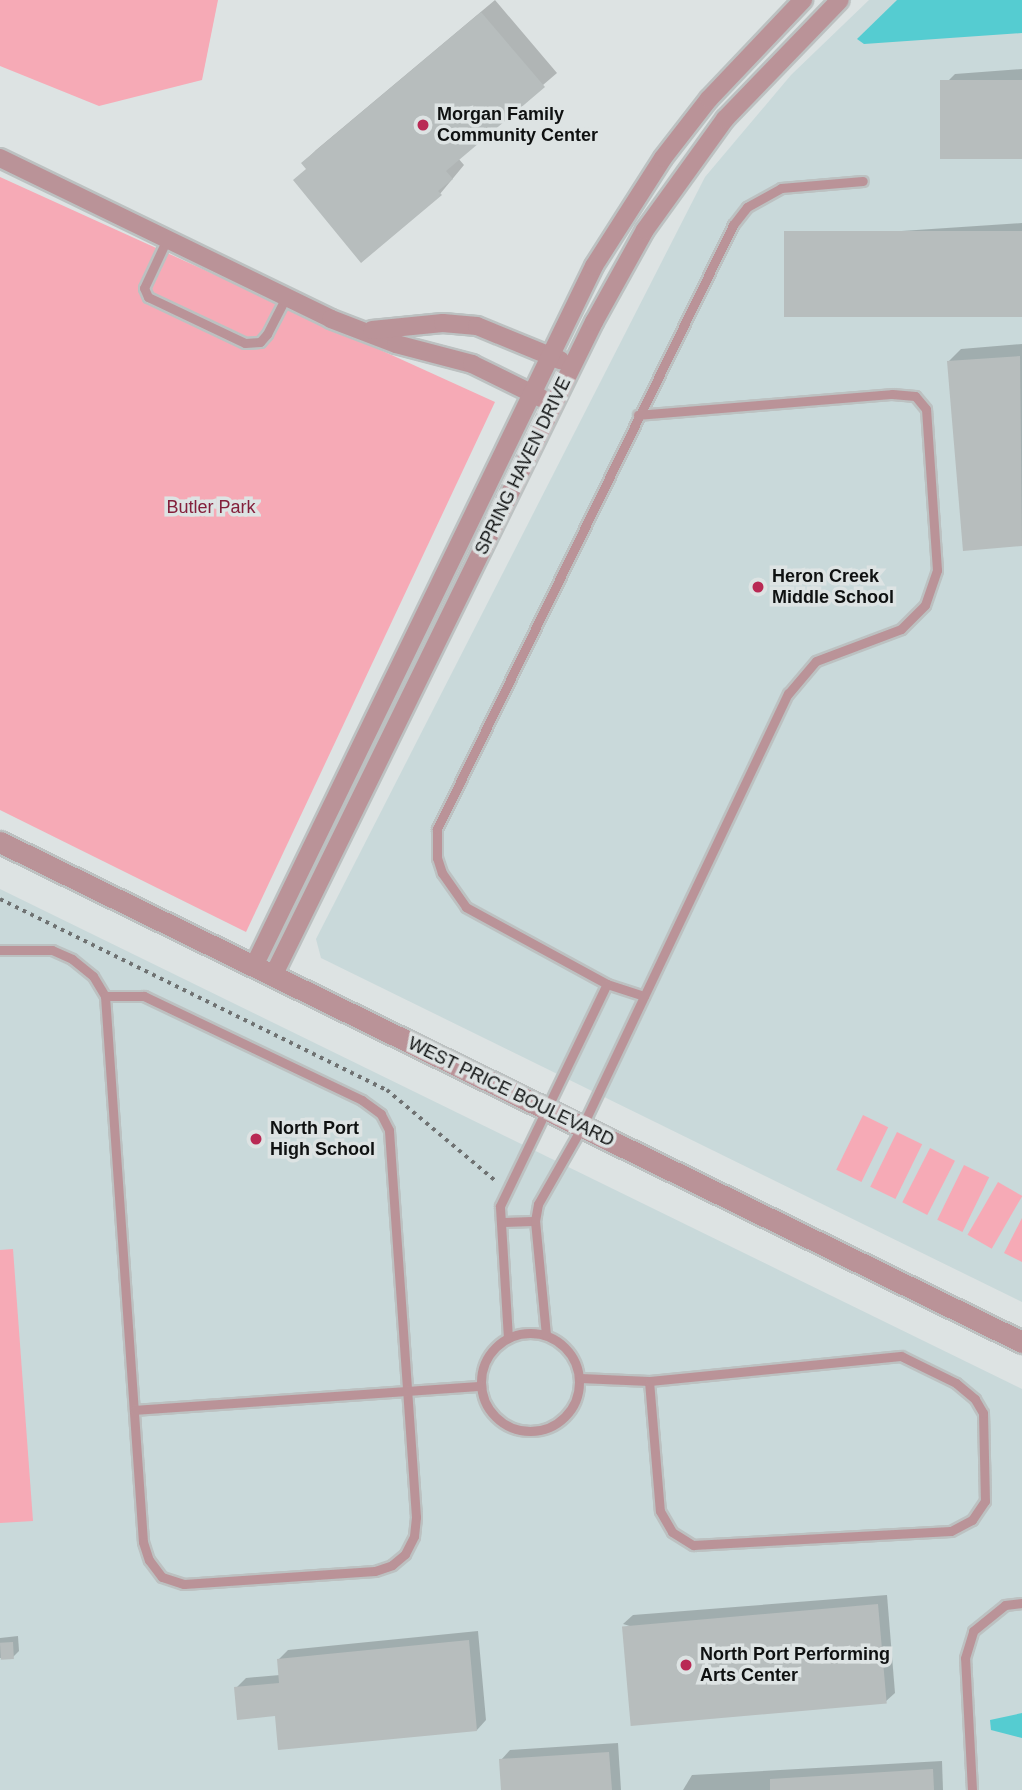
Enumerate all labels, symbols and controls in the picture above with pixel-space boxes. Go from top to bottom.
place label: Morgan Family Community Center [437,104,598,146]
marker: Morgan Family Community Center [415,117,431,133]
street label: SPRING HAVEN DRIVE [471,374,575,558]
park label: Butler Park [166,496,256,518]
place label: Heron Creek Middle School [772,566,894,608]
marker: Heron Creek Middle School [750,579,766,595]
street label: WEST PRICE BOULEVARD [404,1033,618,1151]
place label: North Port High School [270,1118,375,1160]
marker: North Port High School [248,1131,264,1147]
place label: North Port Performing Arts Center [700,1644,890,1686]
marker: North Port Performing Arts Center [678,1657,694,1673]

